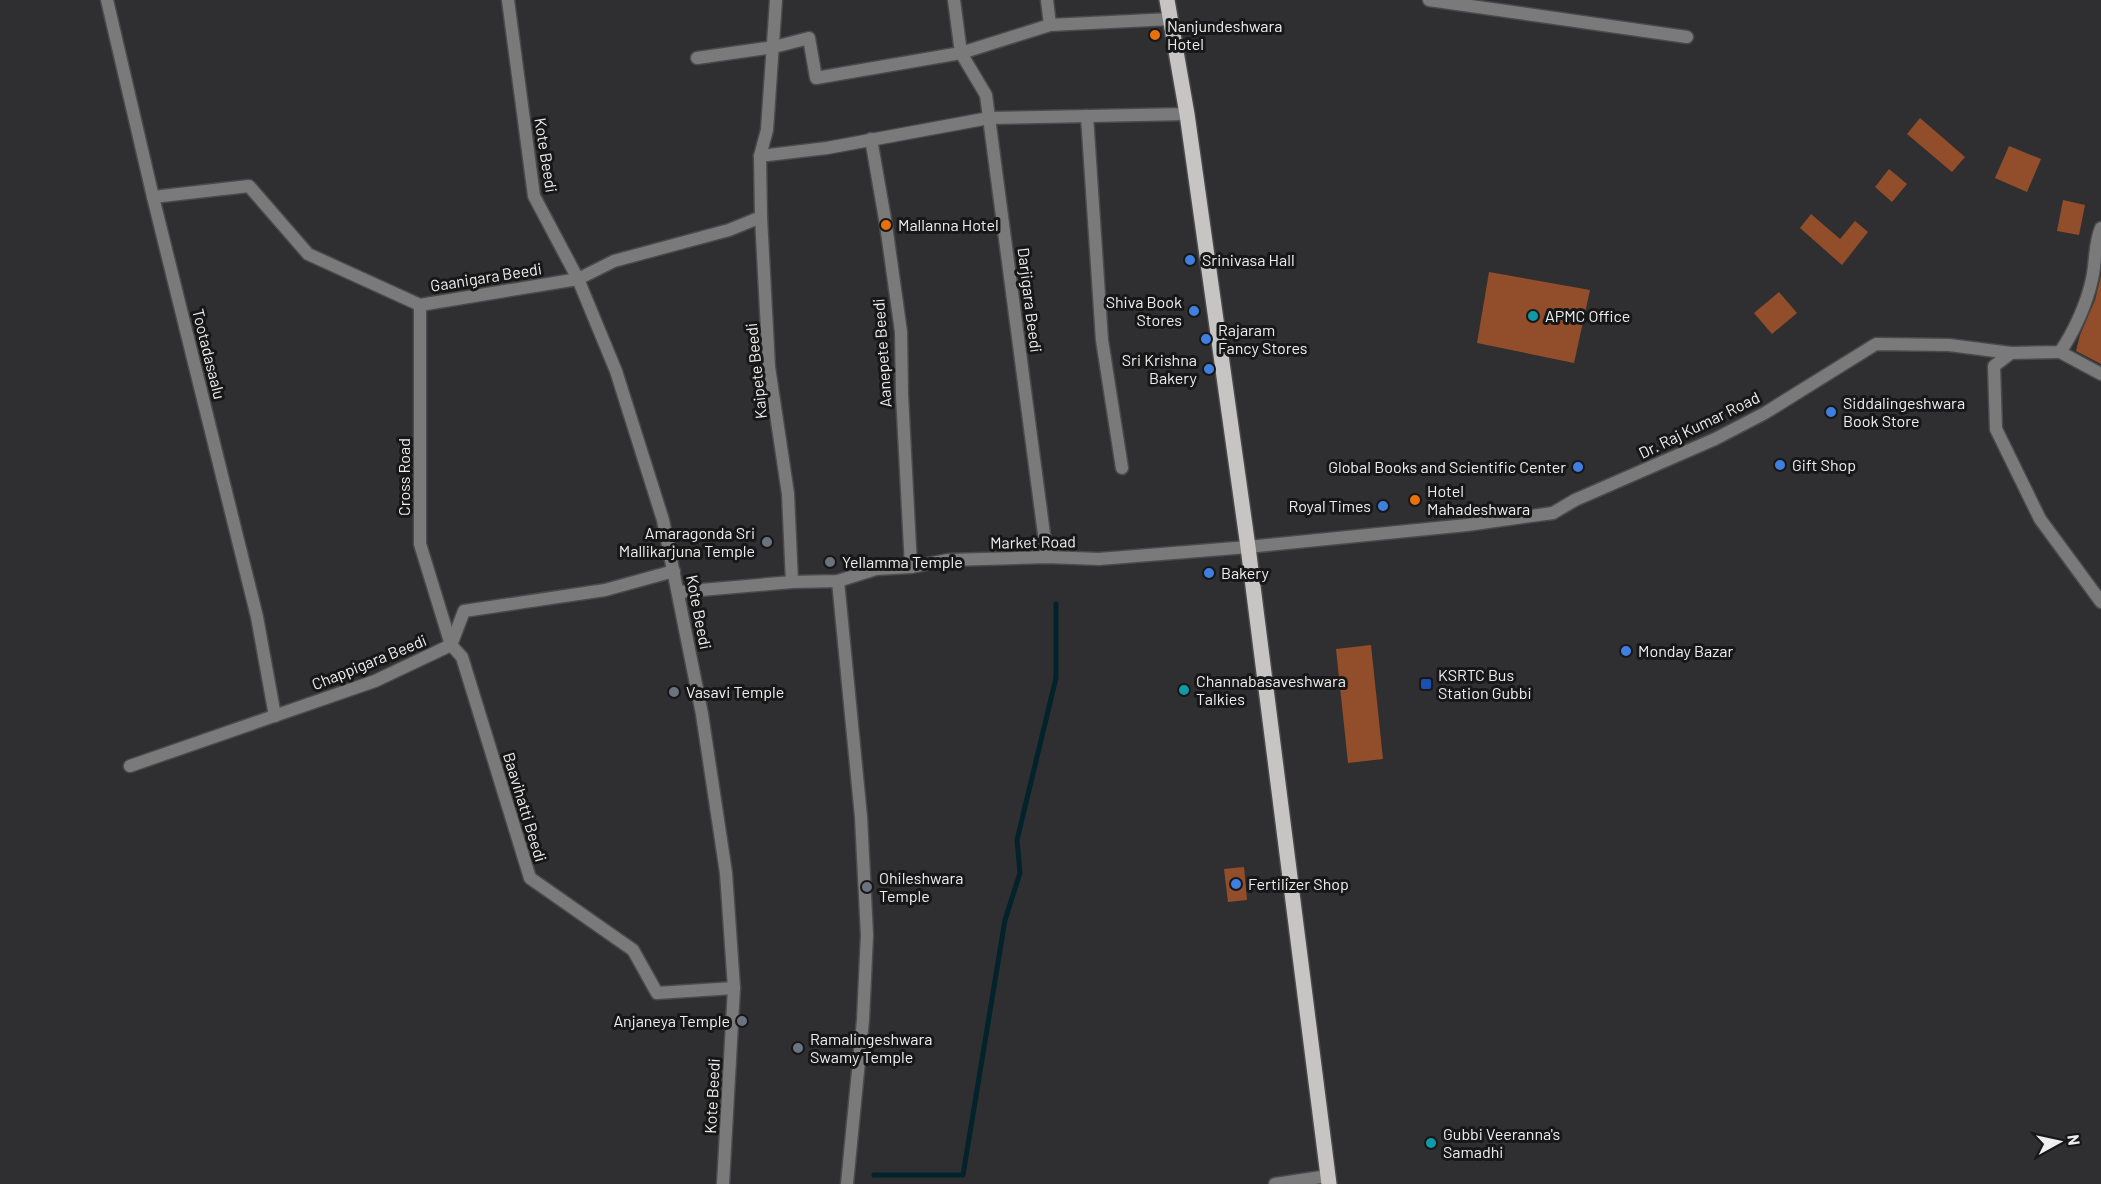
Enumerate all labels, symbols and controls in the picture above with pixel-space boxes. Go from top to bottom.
place label: Nanjundeshwara Hotel [1167,16,1282,53]
marker: Nanjundeshwara Hotel [1148,28,1162,42]
street label: Kote Beedi [531,116,562,194]
place label: Mallanna Hotel [898,215,999,234]
marker: Mallanna Hotel [879,218,893,232]
street label: Darjigara Beedi [1015,246,1046,354]
place label: Srinivasa Hall [1202,250,1295,269]
marker: Srinivasa Hall [1183,253,1197,267]
street label: Gaanigara Beedi [429,258,543,295]
place label: Shiva Book Stores [1106,292,1182,329]
street label: Aanepete Beedi [868,298,895,408]
marker: Shiva Book Stores [1187,304,1201,318]
place label: APMC Office [1545,306,1630,325]
street label: Tootadasaalu [189,307,230,401]
marker: APMC Office [1526,309,1540,323]
place label: Rajaram Fancy Stores [1218,320,1308,357]
street label: Kaipete Beedi [741,322,770,420]
marker: Rajaram Fancy Stores [1199,332,1213,346]
place label: Sri Krishna Bakery [1122,350,1198,387]
marker: Sri Krishna Bakery [1202,362,1216,376]
street label: Dr. Raj Kumar Road [1635,387,1762,462]
place label: Siddalingeshwara Book Store [1843,393,1965,430]
marker: Siddalingeshwara Book Store [1824,405,1838,419]
street label: Cross Road [394,438,413,516]
place label: Gift Shop [1792,455,1856,474]
place label: Global Books and Scientific Center [1328,457,1566,476]
marker: Gift Shop [1773,458,1787,472]
marker: Global Books and Scientific Center [1571,460,1585,474]
place label: Hotel Mahadeshwara [1427,481,1530,518]
marker: Hotel Mahadeshwara [1408,493,1422,507]
place label: Royal Times [1288,496,1371,515]
marker: Royal Times [1376,499,1390,513]
place label: Amaragonda Sri Mallikarjuna Temple [619,523,755,560]
street label: Market Road [990,531,1076,552]
marker: Amaragonda Sri Mallikarjuna Temple [760,535,774,549]
place label: Yellamma Temple [842,552,963,571]
marker: Yellamma Temple [823,555,837,569]
place label: Bakery [1221,563,1270,582]
marker: Bakery [1202,566,1216,580]
street label: Kote Beedi [683,573,716,651]
street label: Chappigara Beedi [309,630,429,693]
place label: Monday Bazar [1638,641,1733,660]
marker: Monday Bazar [1619,644,1633,658]
place label: KSRTC Bus Station Gubbi [1438,665,1532,702]
place label: Channabasaveshwara Talkies [1196,671,1346,708]
marker: KSRTC Bus Station Gubbi [1419,677,1433,691]
place label: Vasavi Temple [686,682,784,701]
marker: Channabasaveshwara Talkies [1177,683,1191,697]
marker: Vasavi Temple [667,685,681,699]
street label: Baavihatti Beedi [500,750,551,864]
place label: Ohileshwara Temple [879,868,963,905]
place label: Fertilizer Shop [1248,874,1349,893]
marker: Fertilizer Shop [1229,877,1243,891]
marker: Ohileshwara Temple [860,880,874,894]
place label: Anjaneya Temple [613,1011,730,1030]
marker: Anjaneya Temple [735,1014,749,1028]
place label: Ramalingeshwara Swamy Temple [810,1029,932,1066]
marker: Ramalingeshwara Swamy Temple [791,1041,805,1055]
street label: Kote Beedi [700,1058,723,1134]
north arrow [2029,1112,2089,1172]
place label: Gubbi Veeranna's Samadhi [1443,1124,1560,1161]
text: N [2064,1133,2084,1146]
marker: Gubbi Veeranna's Samadhi [1424,1136,1438,1150]

